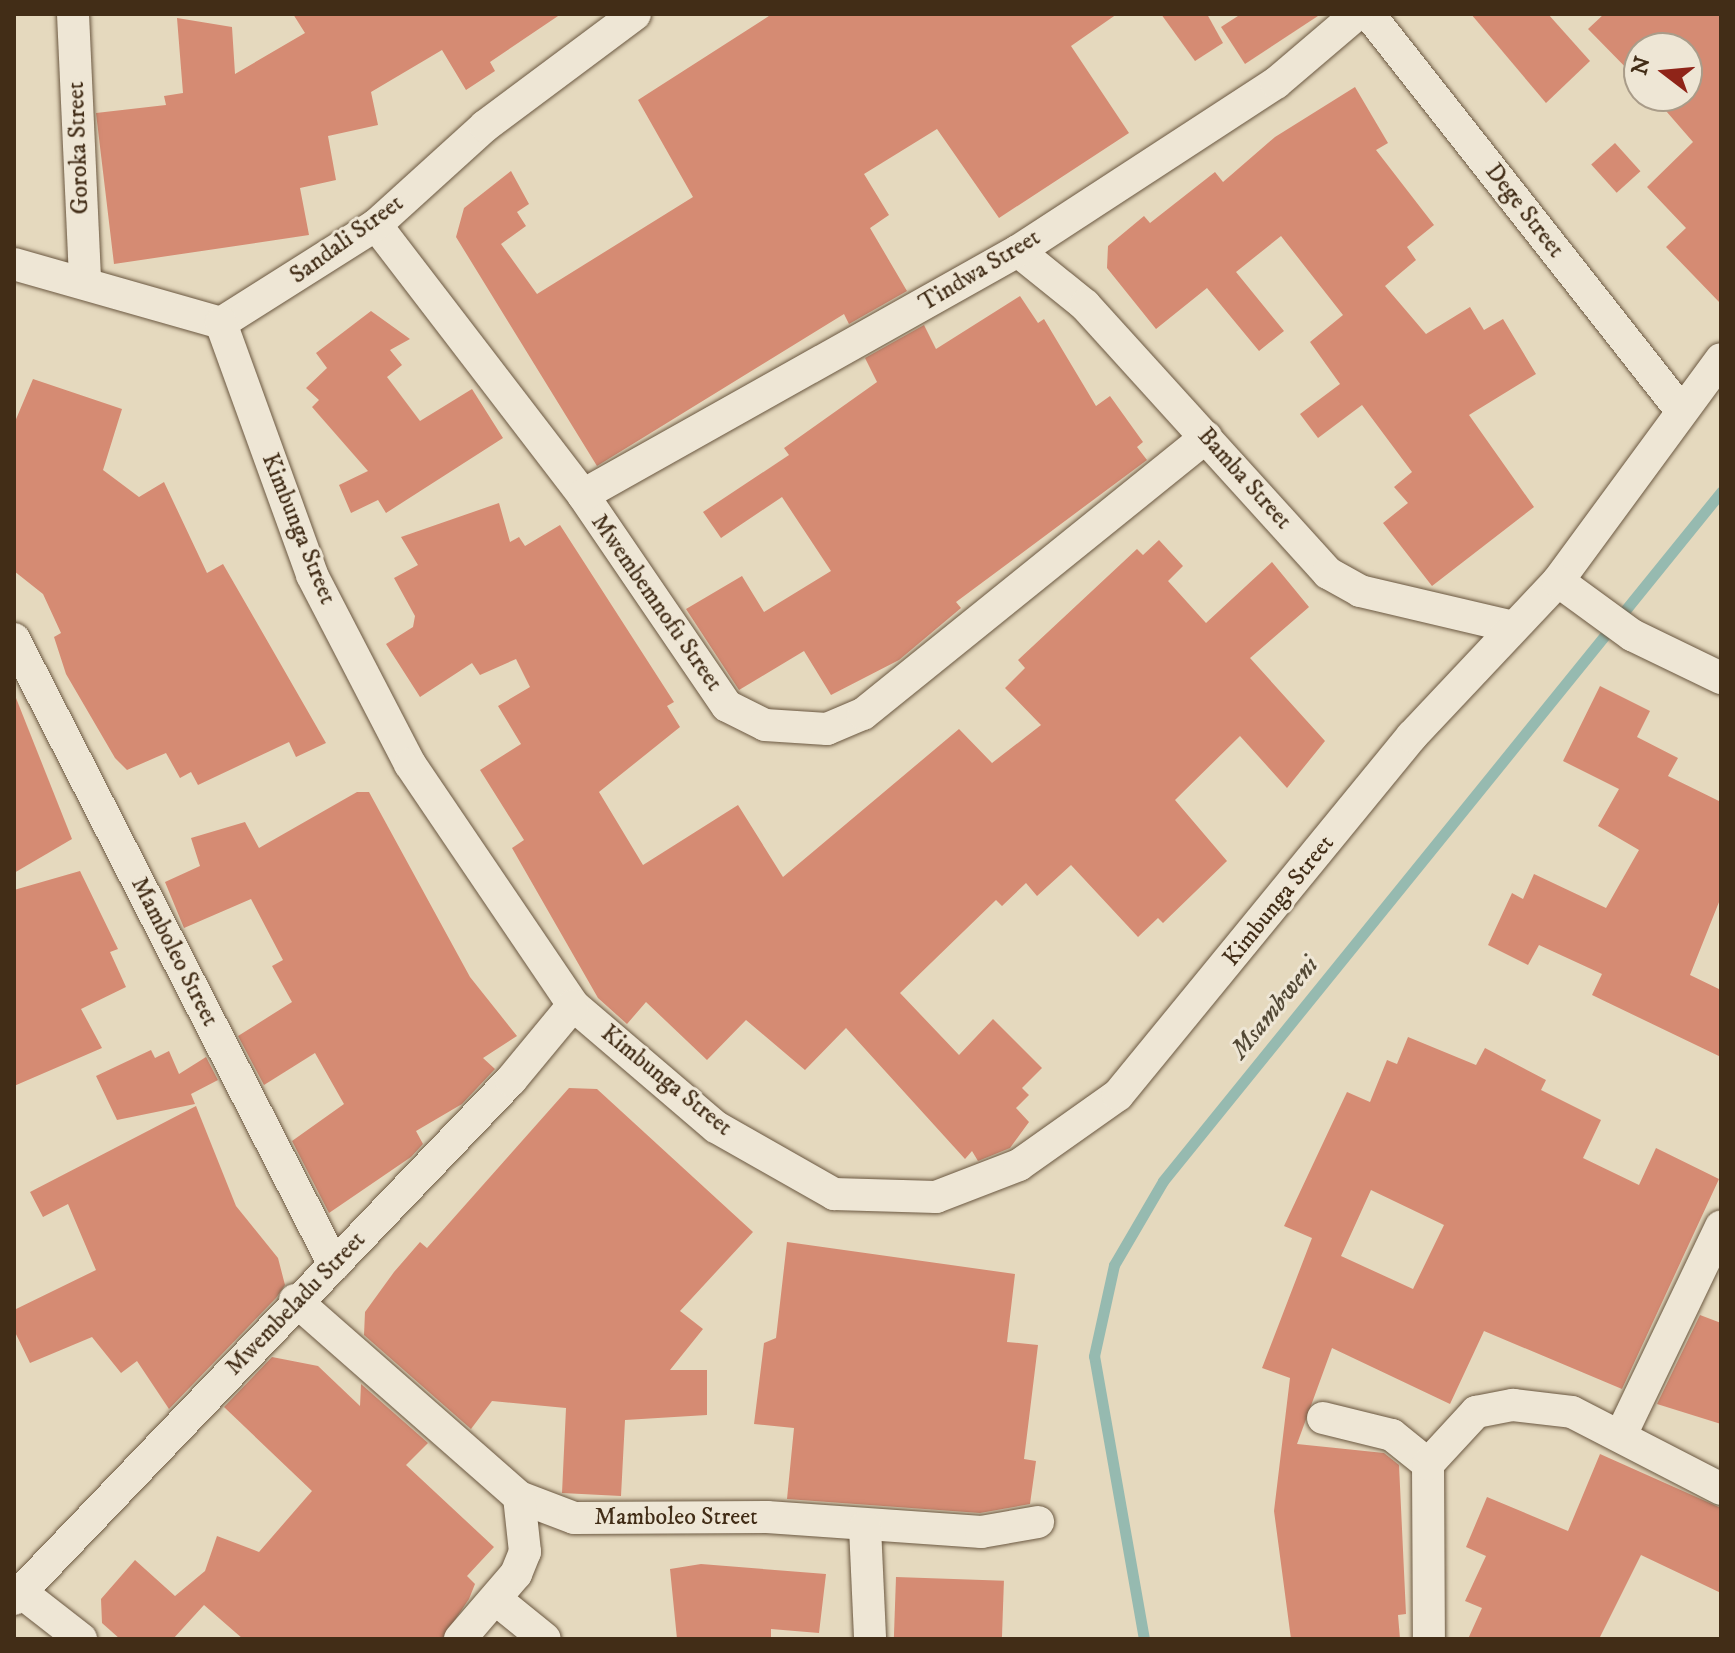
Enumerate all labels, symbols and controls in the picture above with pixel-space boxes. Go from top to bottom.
north arrow [1623,32,1703,112]
text: N [1626,53,1657,78]
street label: Goroka Street [62,81,96,215]
street label: Dege Street [1478,158,1570,264]
street label: Sandali Street [285,189,409,291]
street label: Tindwa Street [914,224,1046,318]
street label: Bamba Street [1191,422,1297,536]
street label: Kimbunga Street [255,449,341,609]
street label: Mwembemnofu Street [584,509,728,697]
street label: Kimbunga Street [1217,830,1341,972]
street label: Mamboleo Street [124,873,224,1031]
water label: Msambweni [1224,951,1326,1065]
street label: Kimbunga Street [595,1019,737,1143]
street label: Mwembeladu Street [220,1226,372,1382]
street label: Mamboleo Street [594,1504,758,1532]

